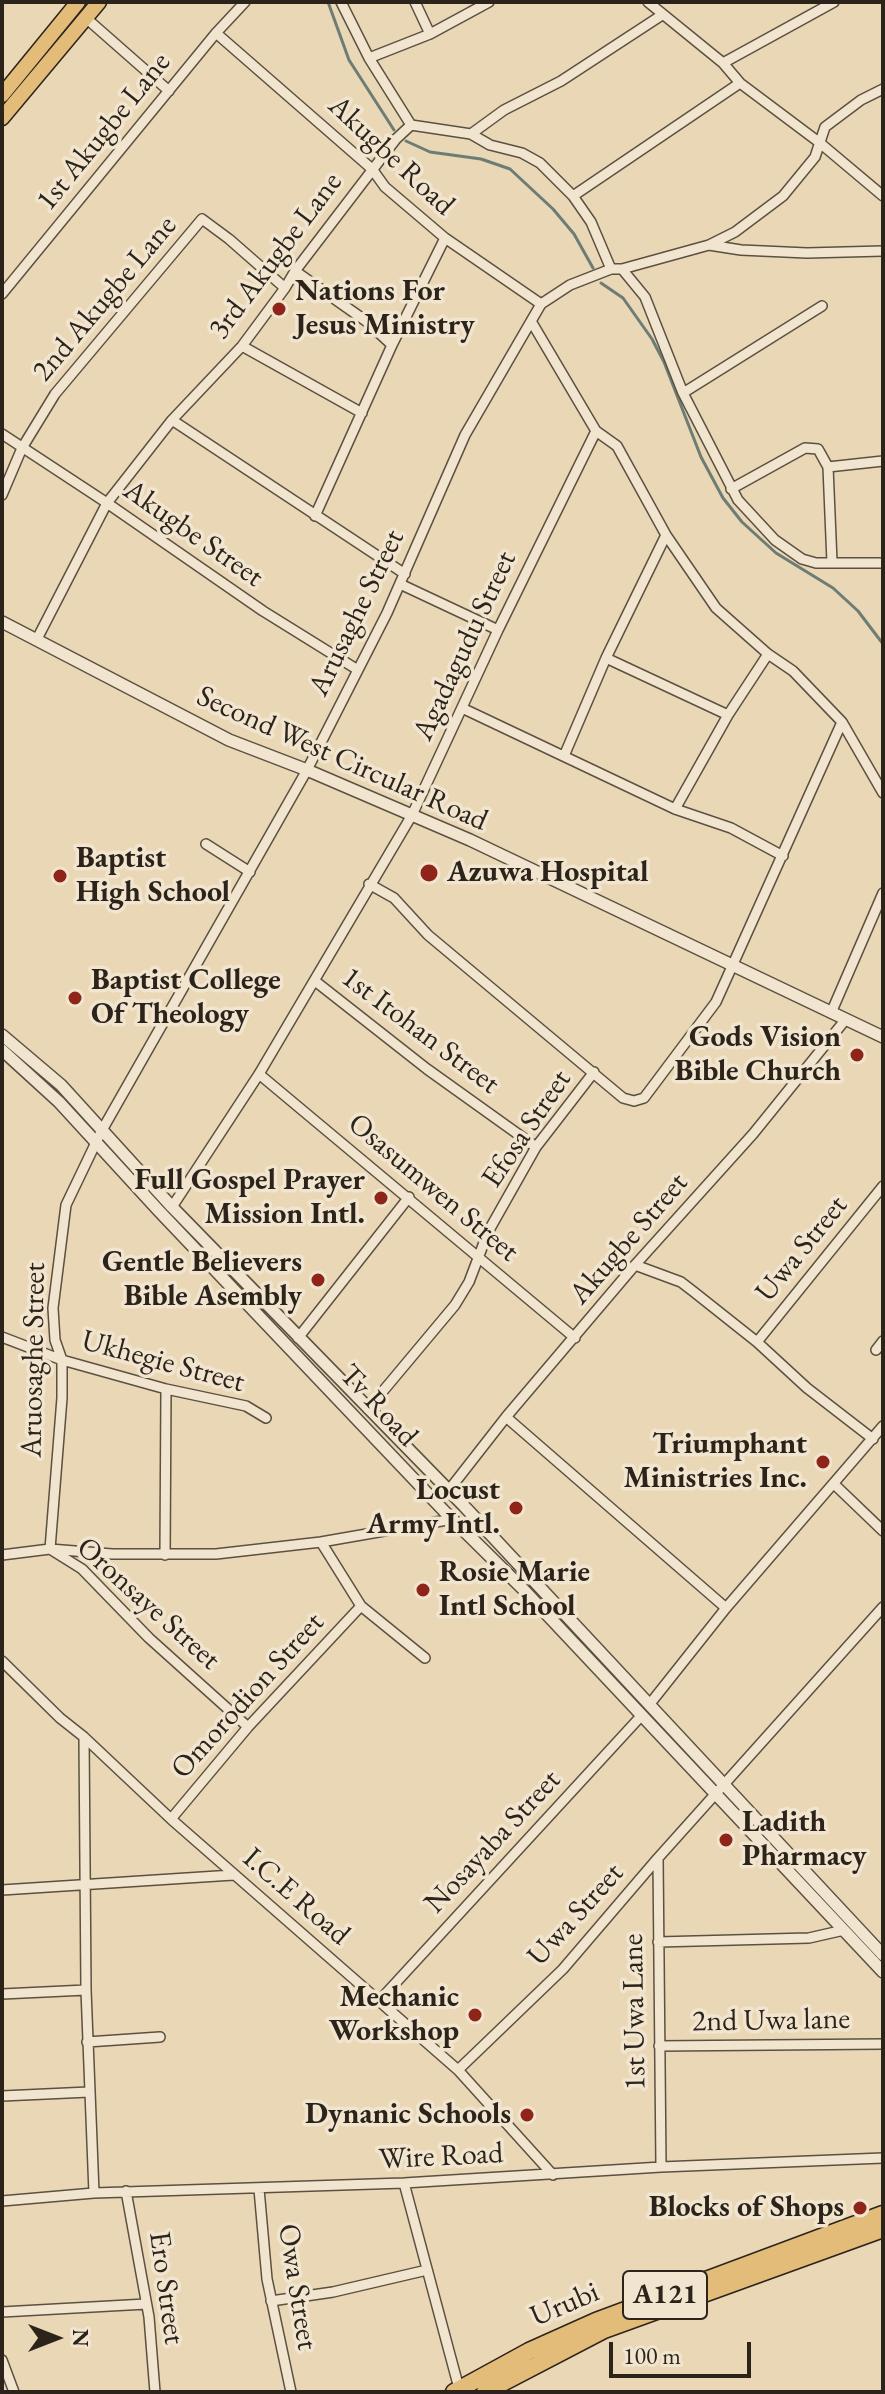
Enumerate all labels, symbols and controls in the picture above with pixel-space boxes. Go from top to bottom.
street label: 1st Akugbe Lane [29,46,179,218]
street label: Akugbe Road [320,88,462,224]
street label: 3rd Akugbe Lane [202,166,350,346]
street label: 2nd Akugbe Lane [25,209,185,389]
place label: Nations For Jesus Ministry [295,274,475,344]
marker: Nations For Jesus Ministry [270,300,288,318]
street label: Akugbe Street [116,473,270,595]
street label: Arusaghe Street [301,524,413,702]
street label: Agadagudu Street [405,546,525,746]
street label: Second West Circular Road [191,679,493,839]
place label: Baptist High School [76,841,230,912]
place label: Azuwa Hospital [447,855,648,891]
marker: Azuwa Hospital [418,862,440,884]
marker: Baptist High School [51,867,69,885]
street label: 1st Itohan Street [334,960,506,1102]
place label: Baptist College Of Theology [91,963,281,1034]
marker: Baptist College Of Theology [66,989,84,1007]
place label: Gods Vision Bible Church [674,1020,841,1090]
marker: Gods Vision Bible Church [848,1046,866,1064]
street label: Efosa Street [475,1063,579,1195]
street label: Osasumwen Street [340,1106,526,1270]
place label: Full Gospel Prayer Mission Intl. [134,1163,365,1234]
street label: Akugbe Street [562,1166,696,1312]
marker: Full Gospel Prayer Mission Intl. [372,1189,390,1207]
street label: Uwa Street [748,1189,856,1309]
place label: Gentle Believers Bible Asembly [102,1245,302,1316]
street label: Aruosaghe Street [14,1262,54,1458]
marker: Gentle Believers Bible Asembly [309,1271,327,1289]
street label: Ukhegie Street [78,1323,248,1401]
street label: Tv Road [331,1358,425,1454]
place label: Triumphant Ministries Inc. [623,1427,807,1498]
marker: Triumphant Ministries Inc. [814,1453,832,1471]
place label: Locust Army Intl. [366,1473,500,1544]
marker: Locust Army Intl. [507,1499,525,1517]
street label: Oronsaye Street [69,1530,227,1678]
place label: Rosie Marie Intl School [439,1555,590,1626]
marker: Rosie Marie Intl School [414,1581,432,1599]
street label: Omorodion Street [164,1606,332,1786]
street label: Nosayaba Street [417,1763,569,1921]
place label: Ladith Pharmacy [742,1805,867,1876]
marker: Ladith Pharmacy [717,1831,735,1849]
street label: I.C.E Road [235,1841,357,1953]
street label: Uwa Street [520,1856,632,1974]
street label: 1st Uwa Lane [616,1933,654,2091]
place label: Mechanic Workshop [329,1980,459,2050]
street label: 2nd Uwa lane [692,2002,850,2040]
marker: Mechanic Workshop [466,2006,484,2024]
place label: Dynanic Schools [305,2097,511,2133]
marker: Dynanic Schools [518,2106,536,2124]
street label: Wire Road [378,2136,504,2178]
place label: Blocks of Shops [649,2190,844,2226]
marker: Blocks of Shops [851,2199,869,2217]
street label: Owa Street [269,2222,325,2352]
street label: Ero Street [140,2229,192,2347]
road number: A121 [623,2271,707,2319]
street label: Urubi [525,2275,605,2335]
north arrow [16,2298,96,2378]
scale bar [613,2326,755,2376]
text: N [66,2329,95,2347]
text: 100 m [623,2340,681,2371]

